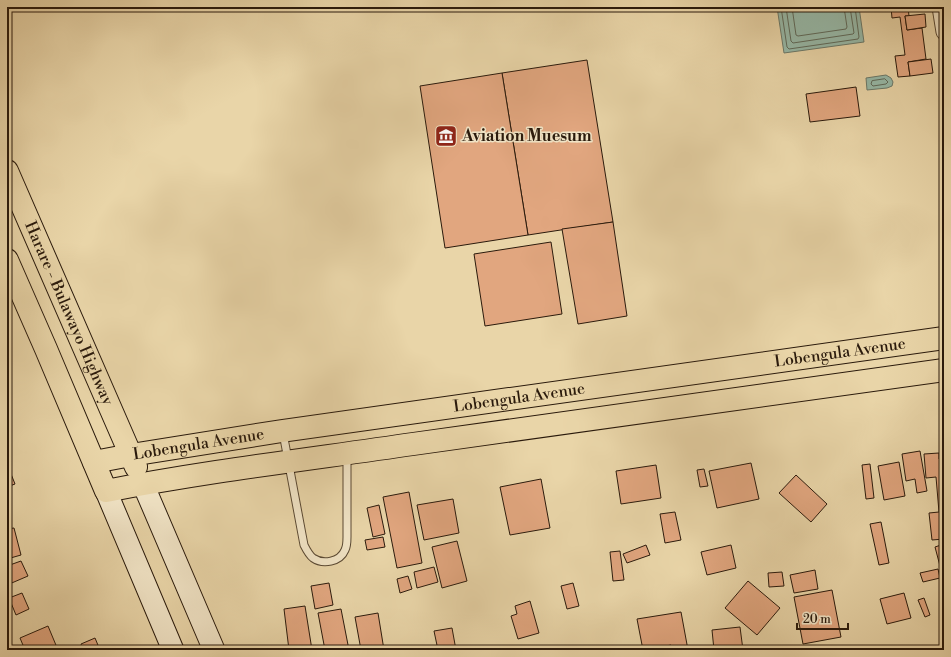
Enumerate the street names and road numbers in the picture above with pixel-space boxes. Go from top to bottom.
street label: Harare - Bulawayo Highway [20,218,118,408]
street label: Lobengula Avenue [773,333,907,372]
street label: Lobengula Avenue [452,379,586,417]
street label: Lobengula Avenue [131,424,266,465]

